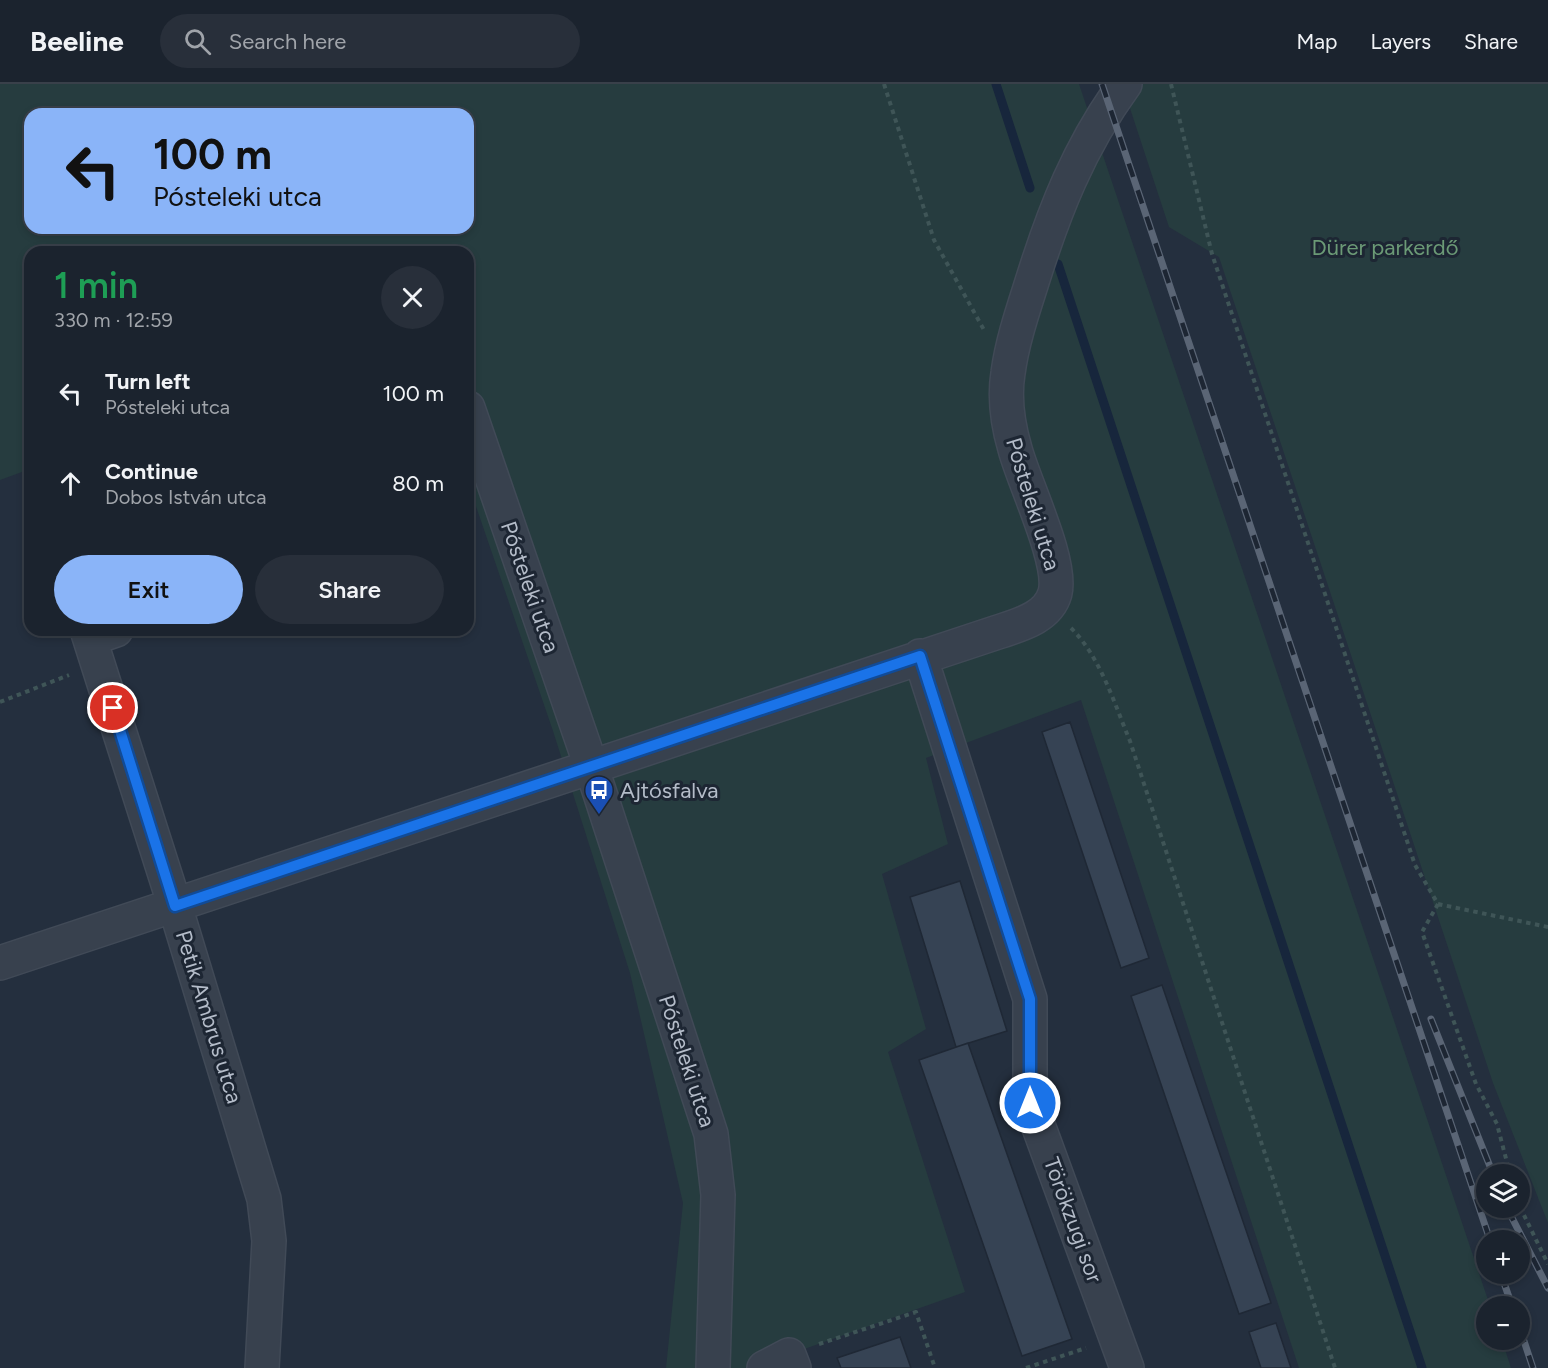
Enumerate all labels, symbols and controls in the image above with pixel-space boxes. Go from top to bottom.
search box [160,14,580,68]
text: Beeline [30,24,124,58]
icon: search [181,25,214,58]
text: Search here [229,28,346,55]
text: Map [1297,29,1337,54]
text: Layers [1370,29,1431,54]
text: Share [1464,29,1518,54]
text: 100 m [153,129,272,180]
icon: left [54,132,132,210]
text: Pósteleki utca [153,180,322,213]
park label: Dürer parkerdő [1312,234,1458,261]
text: 1 min [54,264,138,307]
button: close [381,266,444,329]
text: 330 m · 12:59 [54,308,173,332]
text: Turn left [105,368,191,395]
icon: left [54,377,87,410]
text: 100 m [383,380,444,407]
text: Pósteleki utca [105,395,230,419]
street label: Pósteleki utca [1000,434,1066,574]
text: Continue [105,458,198,485]
icon: ahead [54,467,87,500]
text: 80 m [392,470,444,497]
text: Dobos István utca [105,485,266,509]
street label: Pósteleki utca [495,518,565,656]
button: Exit [54,555,243,624]
button: Share [255,555,444,624]
pin [87,682,138,733]
icon: arrive [96,691,129,724]
bus stop icon: Ajtósfalva [583,774,615,816]
place label: Ajtósfalva [620,777,719,804]
street label: Petik Ambrus utca [170,927,248,1107]
street label: Pósteleki utca [653,991,721,1131]
position arrow [998,1071,1062,1135]
street label: Törökzugi sor [1038,1154,1108,1287]
map controls [1476,1164,1530,1350]
button: layers [1476,1164,1530,1218]
button: + [1476,1230,1530,1284]
button: − [1476,1296,1530,1350]

